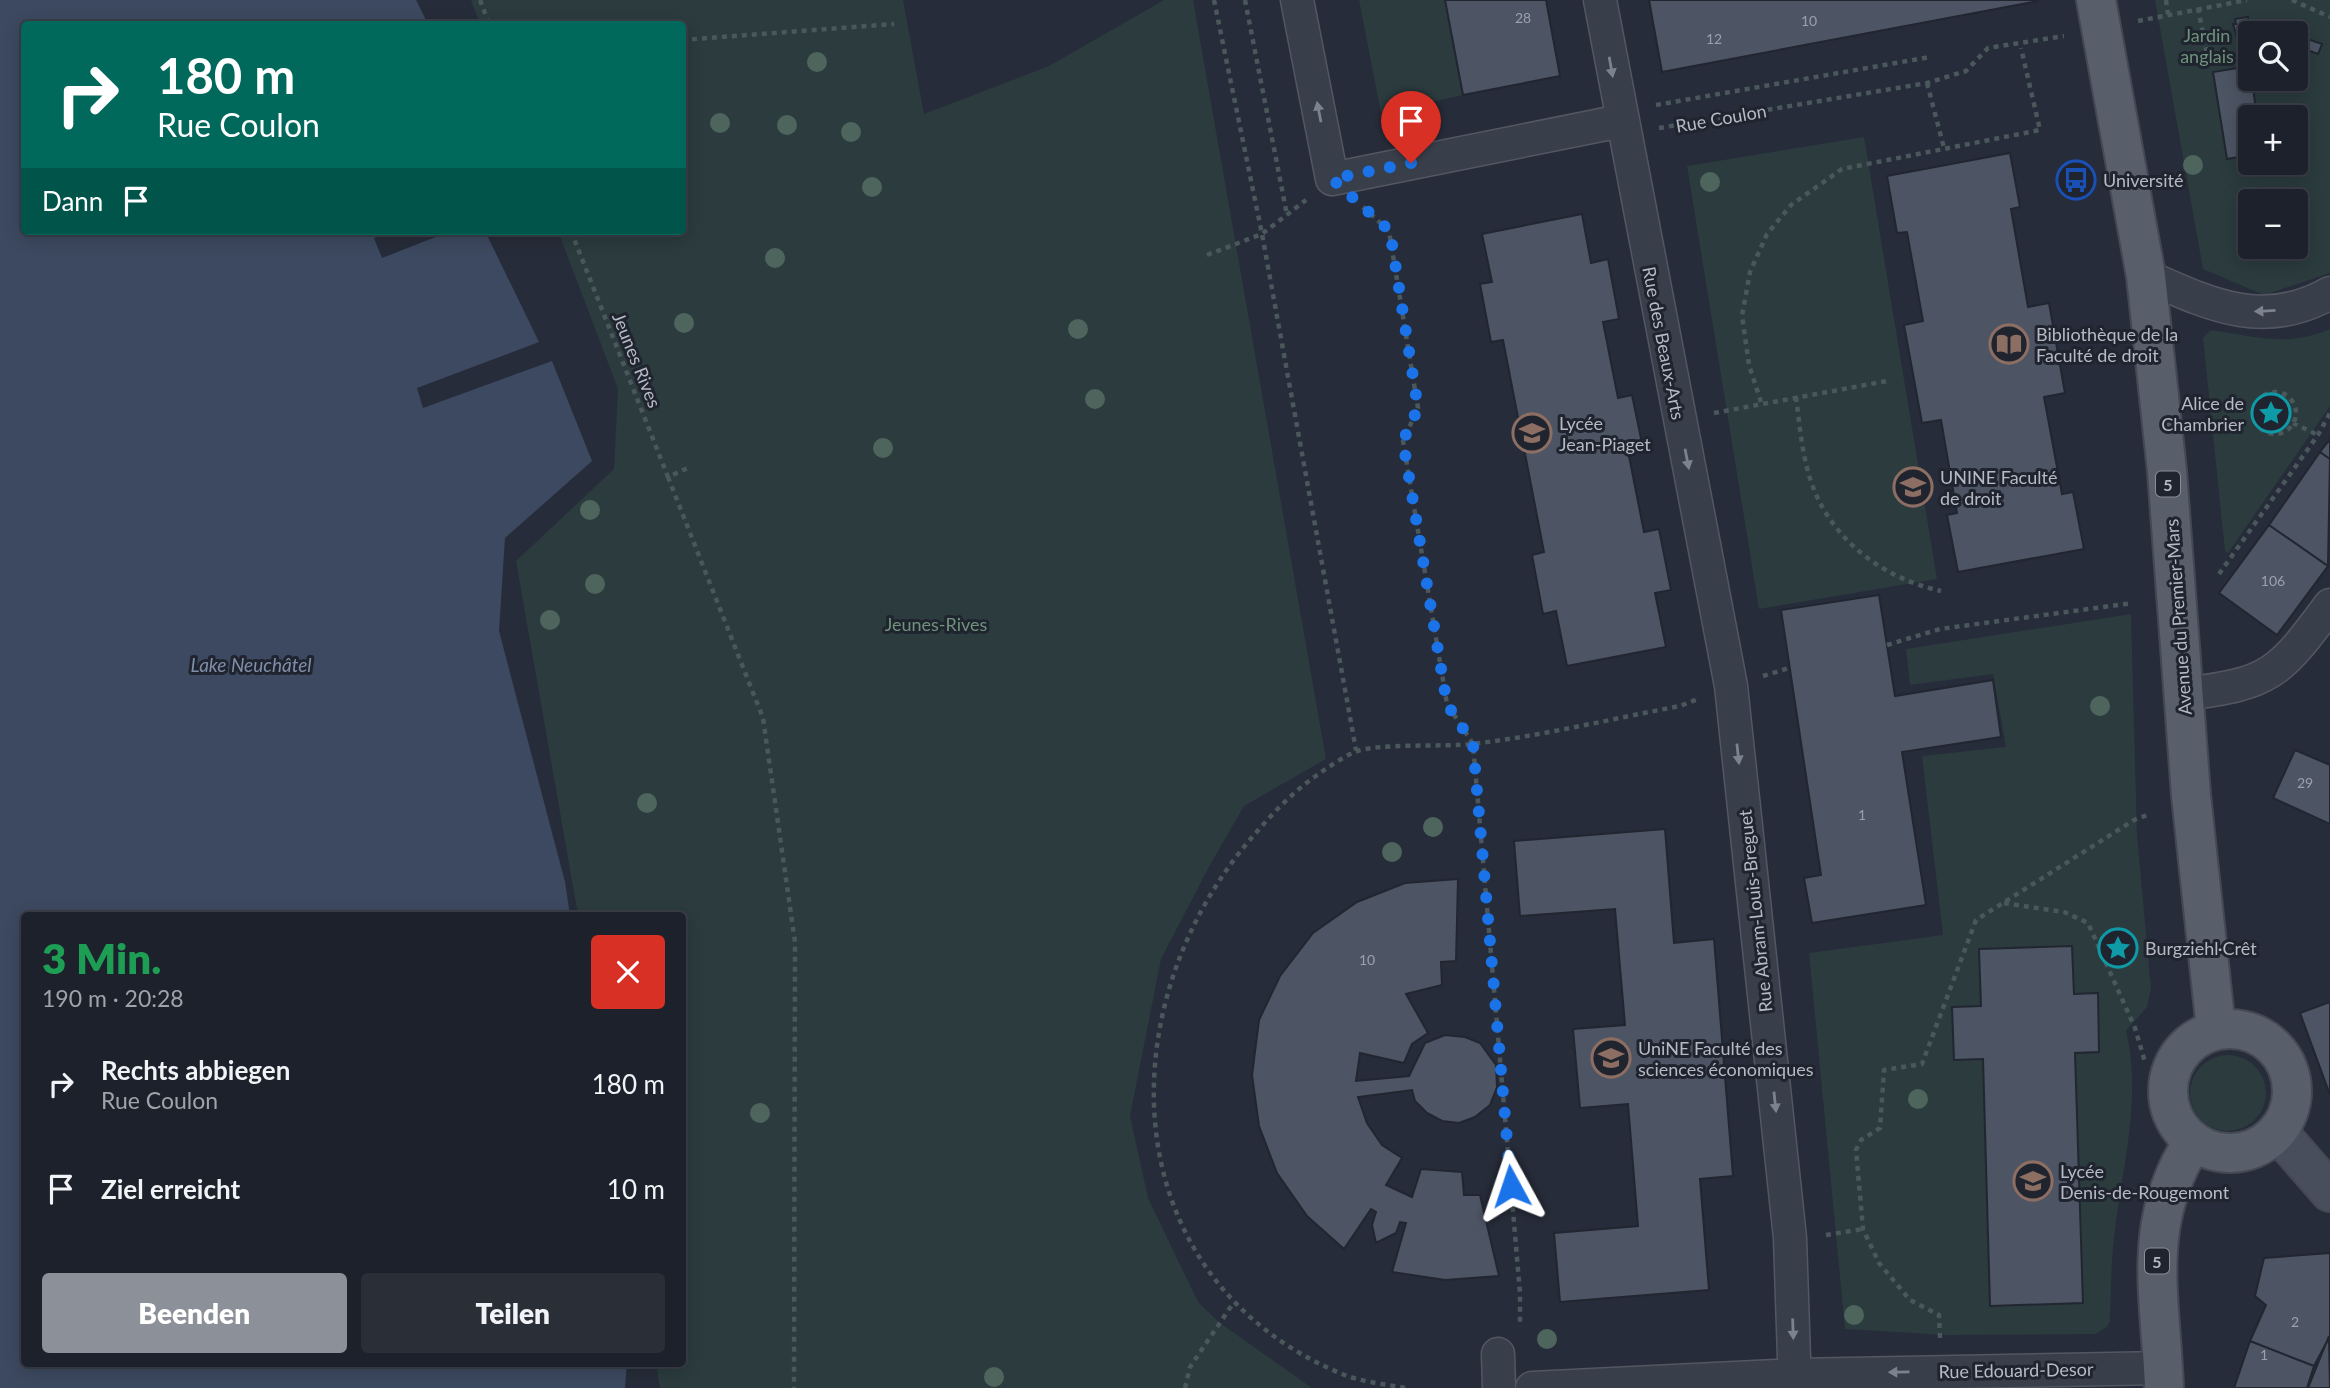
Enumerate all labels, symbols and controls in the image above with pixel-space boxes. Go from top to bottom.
house number: 28 [1515,9,1531,26]
house number: 10 [1801,12,1817,29]
map controls [2238,21,2308,259]
button: search [2238,21,2308,91]
park label: Jardin anglais [2180,24,2234,67]
house number: 12 [1706,30,1722,47]
text: 180 m [157,46,295,104]
icon: right [42,49,133,140]
one-way arrow [1606,56,1617,78]
pin [1381,91,1441,163]
street label: Rue Coulon [1674,99,1768,137]
one-way arrow [1314,101,1325,123]
icon: arrive [1392,102,1430,140]
text: Rue Coulon [157,105,320,144]
button: + [2238,105,2308,175]
bus stop icon: Université [2055,159,2097,201]
place label: Université [2103,169,2183,191]
icon: arrive [117,182,155,220]
text: Dann [42,185,103,217]
button: − [2238,189,2308,259]
street label: Rue des Beaux-Arts [1638,265,1690,422]
one-way arrow [2254,306,2276,317]
street label: Jeunes Rives [608,309,666,411]
library icon: Bibliothèque de la Faculté de droit [1988,323,2030,365]
place label: Bibliothèque de la Faculté de droit [2036,323,2178,366]
place label: Alice de Chambrier [2161,392,2244,435]
place icon: Alice de Chambrier [2250,392,2292,434]
school or university icon: Lycée Jean-Piaget [1511,412,1553,454]
place label: Lycée Jean-Piaget [1559,412,1651,455]
one-way arrow [1681,448,1692,470]
school or university icon: UNINE Faculté de droit [1892,466,1934,508]
place label: UNINE Faculté de droit [1940,466,2057,509]
road number: 5 [2156,471,2180,496]
street label: Avenue du Premier-Mars [2160,518,2196,716]
house number: 106 [2261,572,2285,589]
park label: Jeunes-Rives [885,613,988,635]
water label: Lake Neuchâtel [190,653,312,676]
one-way arrow [1733,743,1744,765]
house number: 29 [2297,774,2313,791]
house number: 1 [1858,806,1866,823]
street label: Rue Abram-Louis-Breguet [1733,808,1777,1013]
place icon: Burgziehl·Crêt [2097,927,2139,969]
text: 3 Min. [42,933,161,983]
button: close [591,935,665,1009]
place label: Burgziehl·Crêt [2145,937,2257,959]
house number: 10 [1359,951,1375,968]
text: 190 m · 20:28 [42,984,184,1012]
school or university icon: UniNE Faculté des sciences économiques [1590,1037,1632,1079]
place label: UniNE Faculté des sciences économiques [1638,1037,1814,1080]
text: Rechts abbiegen [101,1054,290,1086]
icon: right [42,1065,80,1103]
text: 180 m [592,1068,665,1100]
text: Rue Coulon [101,1086,218,1114]
one-way arrow [1770,1091,1781,1113]
position arrow [1474,1149,1548,1223]
school or university icon: Lycée Denis-de-Rougemont [2012,1160,2054,1202]
place label: Lycée Denis-de-Rougemont [2060,1160,2230,1203]
icon: arrive [42,1170,80,1208]
text: Ziel erreicht [101,1173,240,1205]
text: 10 m [607,1173,665,1205]
road number: 5 [2145,1248,2169,1274]
button: Beenden [42,1273,347,1353]
button: Teilen [361,1273,665,1353]
house number: 2 [2291,1313,2299,1330]
one-way arrow [1788,1318,1799,1340]
house number: 1 [2260,1346,2268,1363]
street label: Rue Edouard-Desor [1938,1358,2094,1382]
one-way arrow [1888,1367,1910,1378]

